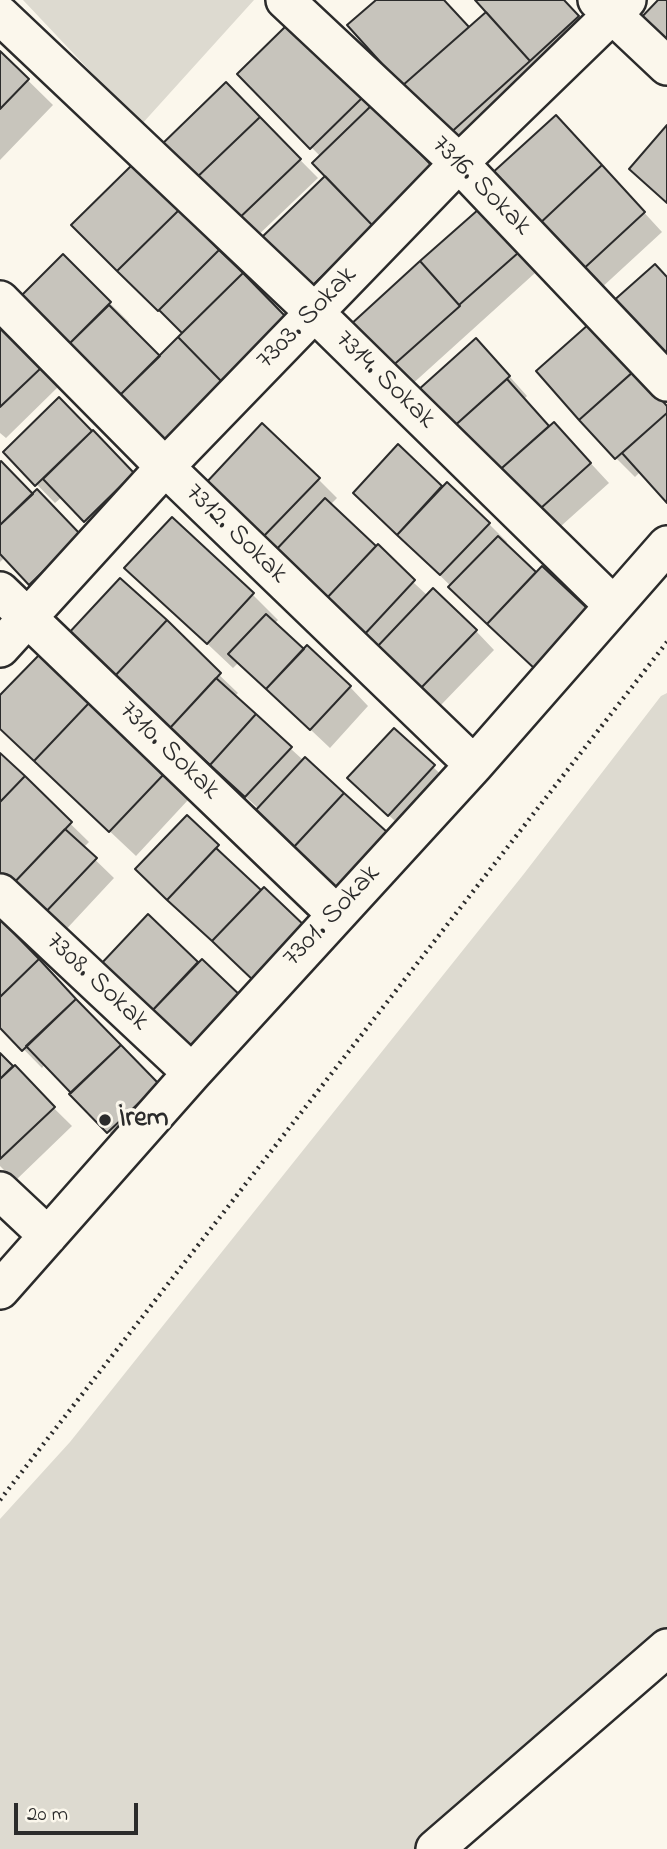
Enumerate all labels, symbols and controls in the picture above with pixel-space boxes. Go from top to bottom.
street label: 7316. Sokak [423,130,537,244]
street label: 7303. Sokak [250,260,366,378]
street label: 7314. Sokak [326,325,442,437]
street label: 7312. Sokak [177,478,293,592]
street label: 7310. Sokak [110,695,226,809]
street label: 7301. Sokak [277,859,389,975]
street label: 7308. Sokak [37,926,155,1040]
place label: İrem [119,1103,169,1137]
marker: İrem [97,1112,113,1128]
scale bar [18,1790,142,1834]
text: 20 m [27,1800,68,1830]

